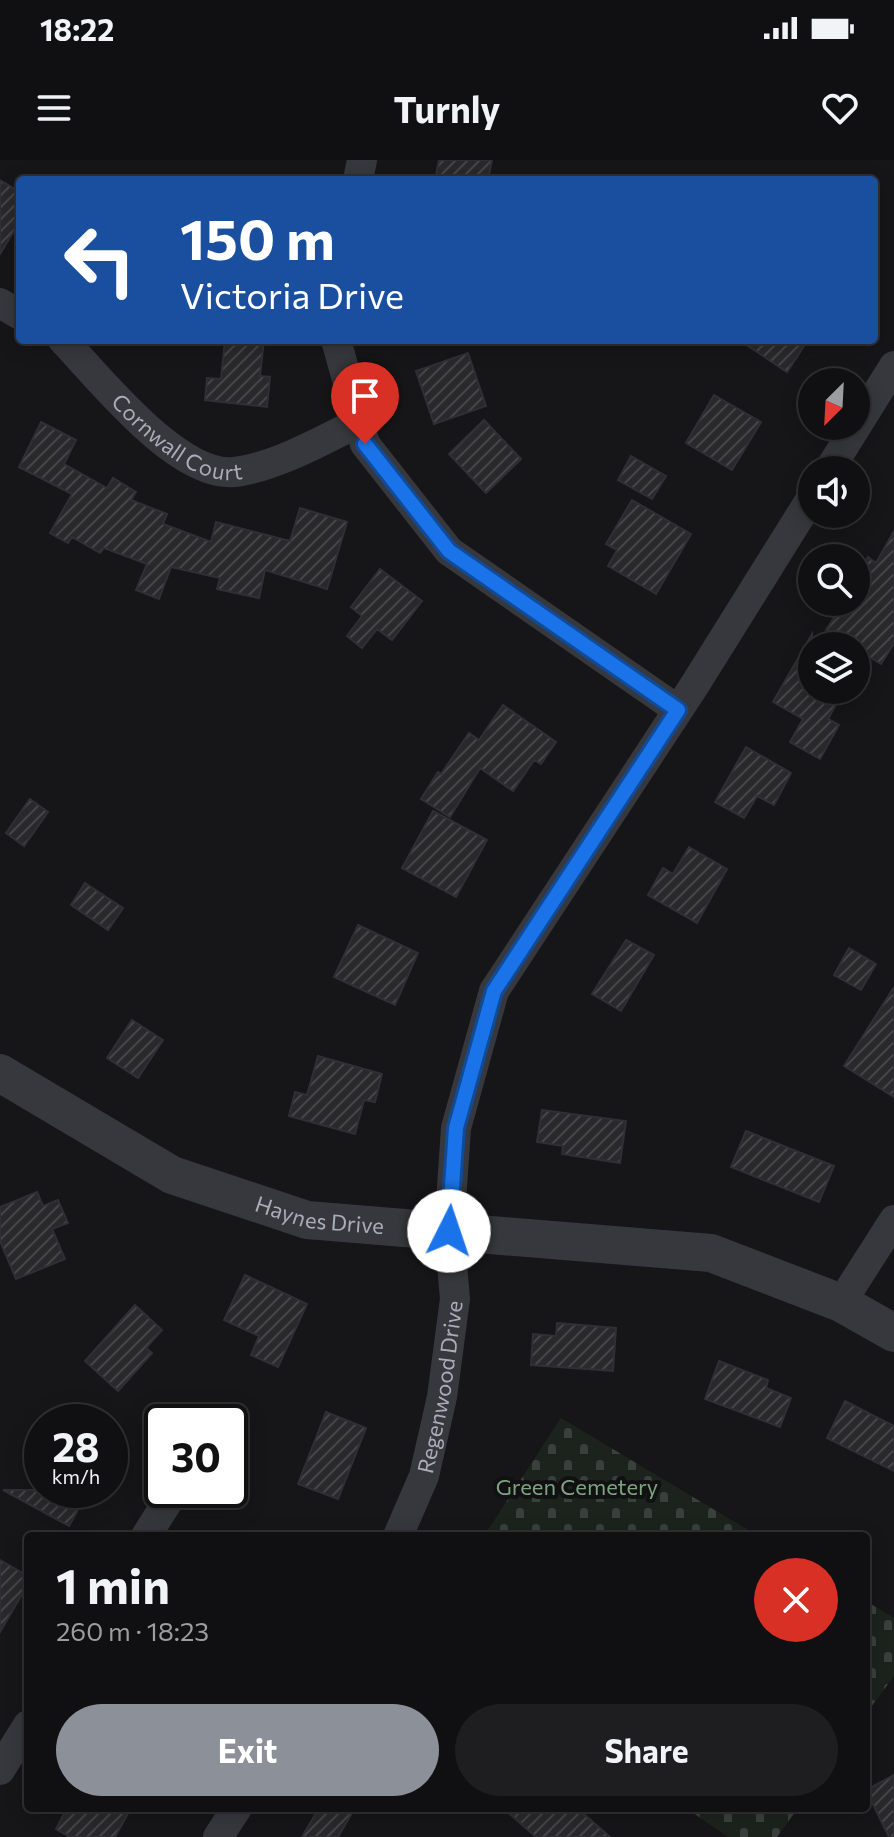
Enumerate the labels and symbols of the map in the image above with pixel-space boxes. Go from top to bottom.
pin [331,362,399,444]
north arrow [798,368,870,440]
street label: Cornwall Court [106,388,244,485]
position arrow [407,1189,491,1273]
street label: Haynes Drive [252,1190,385,1239]
street label: Regenwood Drive [411,1299,468,1476]
speed limit sign: 30 [144,1404,248,1508]
park label: Green Cemetery [496,1473,658,1500]

